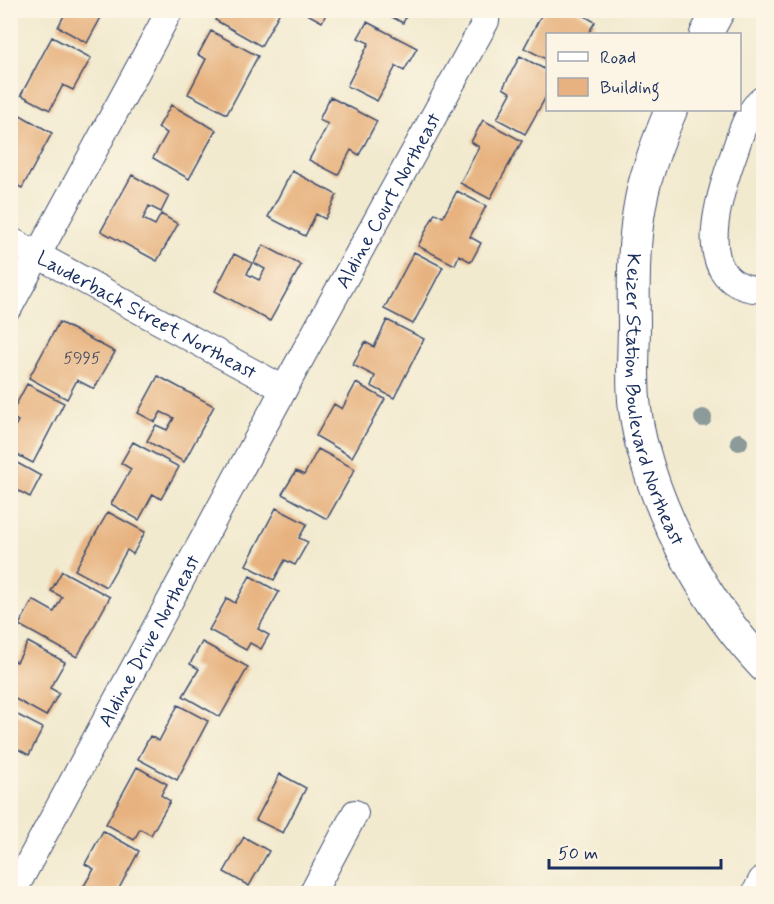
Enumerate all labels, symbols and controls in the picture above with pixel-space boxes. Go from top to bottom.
legend [546,33,741,111]
text: Road [600,46,636,70]
text: Building [600,76,660,102]
street label: Aldine Court Northeast [330,108,448,294]
street label: Lauderback Street Northeast [32,245,261,387]
street label: Keizer Station Boulevard Northeast [618,253,690,551]
house number: 5995 [63,348,101,369]
street label: Aldine Drive Northeast [93,550,207,732]
scale bar [549,832,722,870]
text: 50 m [558,842,598,866]

